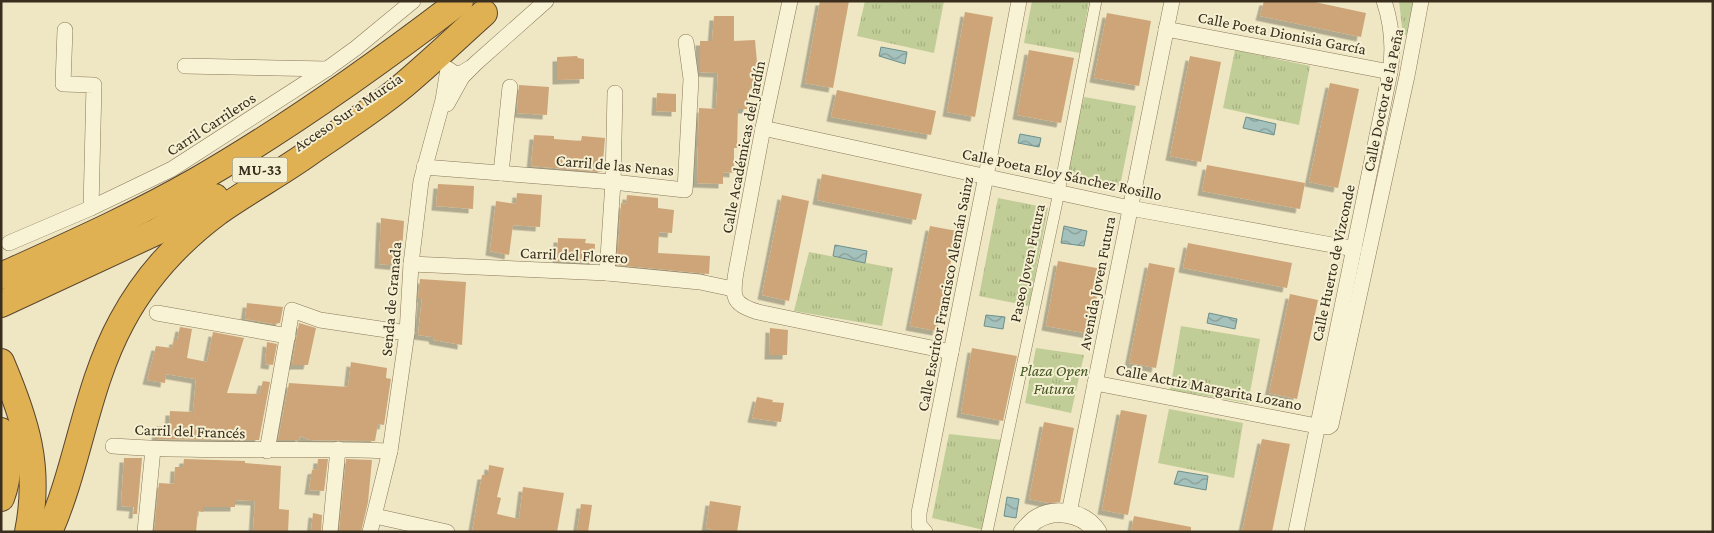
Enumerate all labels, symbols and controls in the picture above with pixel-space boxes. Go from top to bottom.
street label: Calle Poeta Dionisia García [1196,8,1368,58]
street label: Calle Doctor de la Peña [1360,26,1407,173]
street label: Calle Académicas del Jardín [718,59,769,235]
street label: Acceso Sur a Murcia [291,69,406,155]
street label: Carril Carrileros [163,89,259,159]
street label: Calle Poeta Eloy Sánchez Rosillo [960,145,1163,204]
street label: Carril de las Nenas [555,151,675,179]
road number: MU-33 [232,158,288,182]
street label: Calle Escritor Francisco Alemán Sainz [914,175,976,413]
street label: Calle Huerto de Vizconde [1308,183,1358,343]
street label: Paseo Joven Futura [1006,202,1049,324]
street label: Avenida Joven Futura [1076,214,1119,351]
street label: Senda de Granada [378,240,405,357]
street label: Carril del Florero [520,244,628,266]
street label: Calle Actriz Margarita Lozano [1114,361,1304,414]
park label: Plaza Open Futura [1020,362,1088,397]
street label: Carril del Francés [134,421,246,441]

